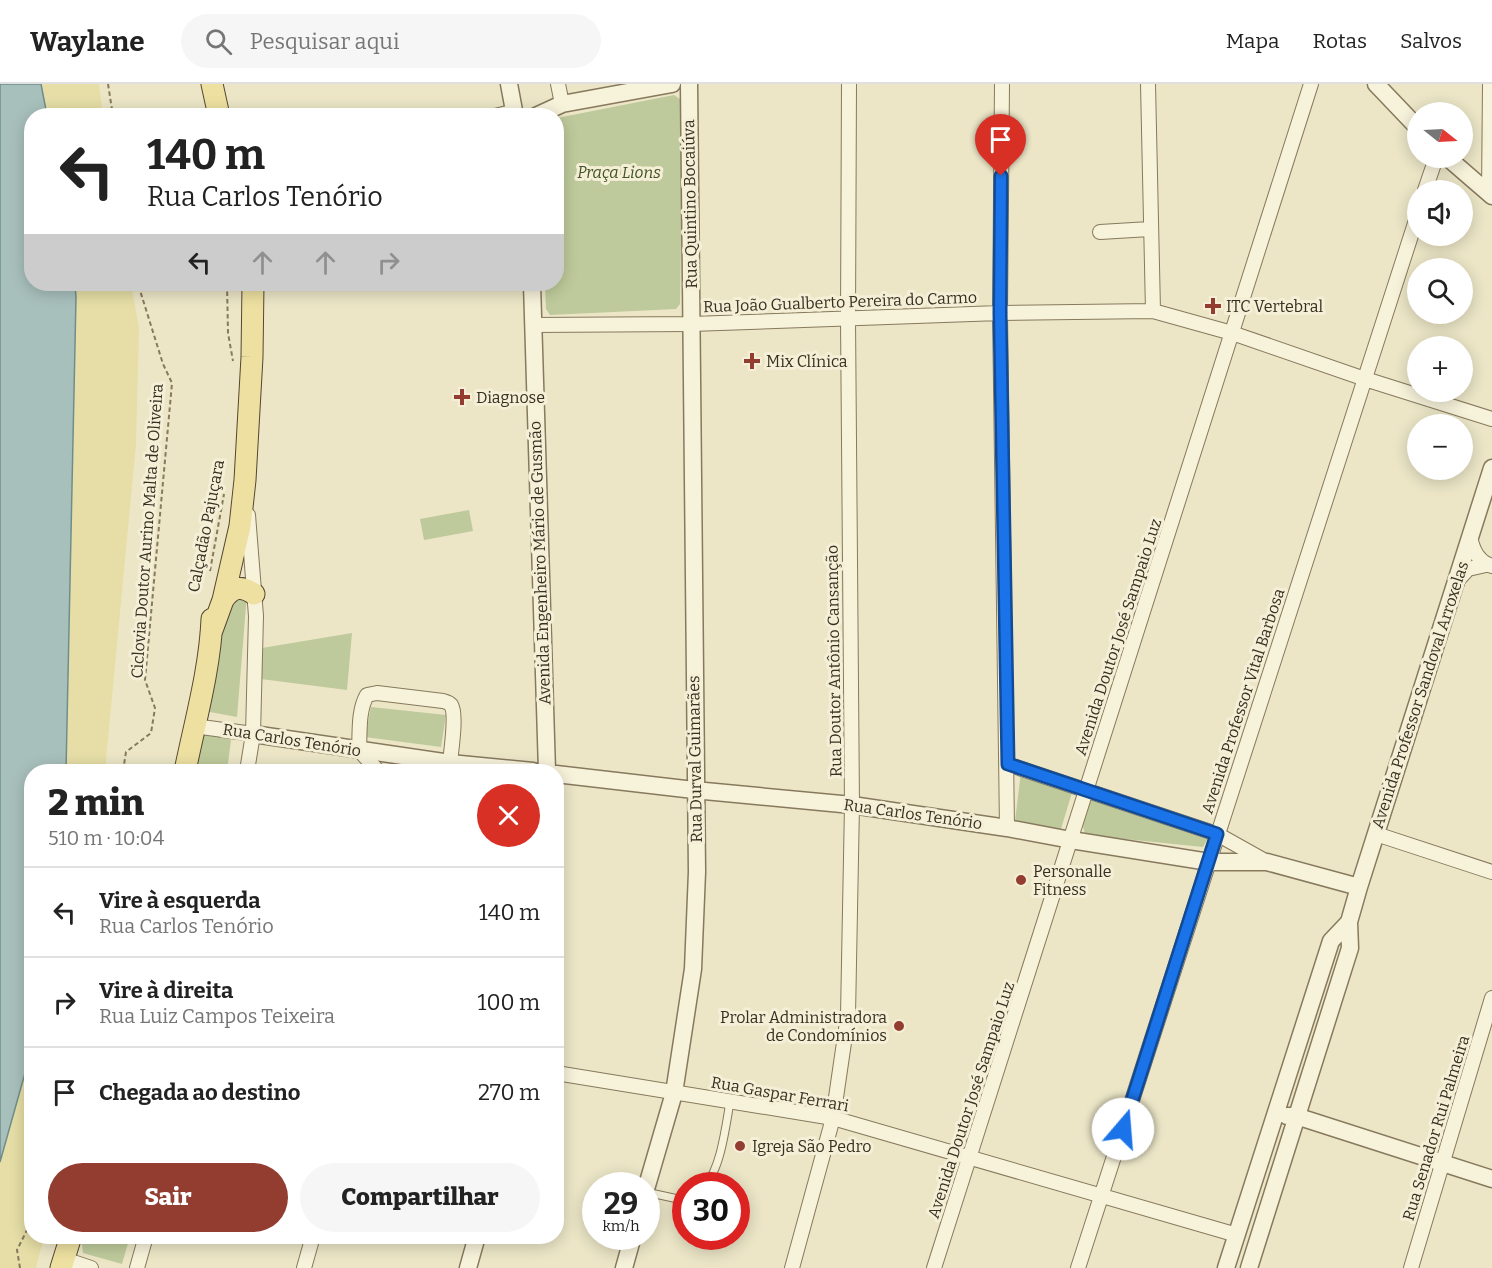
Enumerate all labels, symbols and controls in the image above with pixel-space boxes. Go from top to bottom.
search box [181,14,601,68]
text: Waylane [30,25,145,58]
icon: search [202,25,235,58]
text: Pesquisar aqui [250,28,400,55]
text: Mapa [1226,28,1280,54]
text: Rotas [1313,28,1367,54]
text: Salvos [1400,28,1462,54]
north arrow [1407,102,1473,168]
map controls [1407,102,1473,480]
pin [975,114,1026,176]
street label: Rua Quintino Bocaiúva [679,119,701,289]
icon: arrive [984,123,1017,156]
text: 140 m [147,130,265,180]
icon: left [48,132,126,210]
park label: Praça Lions [577,163,661,182]
button: sound [1407,180,1473,246]
text: Rua Carlos Tenório [147,181,383,213]
icon: left [183,246,216,279]
icon: ahead [246,246,279,279]
icon: ahead [309,246,342,279]
icon: right [372,246,405,279]
button: search [1407,258,1473,324]
street label: Rua João Gualberto Pereira do Carmo [703,288,977,316]
marker: ITC Vertebral [1204,297,1222,315]
place label: ITC Vertebral [1226,297,1323,316]
button: + [1407,336,1473,402]
marker: Mix Clínica [743,352,761,370]
place label: Mix Clínica [766,352,848,371]
street label: Ciclovia Doutor Aurino Malta de Oliveira [127,383,167,679]
marker: Diagnose [453,388,471,406]
place label: Diagnose [476,388,545,407]
button: − [1407,414,1473,480]
street label: Avenida Engenheiro Mário de Gusmão [526,421,554,705]
street label: Calçadão Pajuçara [184,458,228,594]
street label: Avenida Doutor José Sampaio Luz [1071,516,1165,758]
street label: Rua Doutor Antônio Cansanção [822,545,846,777]
street label: Avenida Professor Sandoval Arroxelas [1368,559,1472,831]
street label: Avenida Professor Vital Barbosa [1198,586,1288,816]
street label: Rua Durval Guimarães [684,675,706,843]
street label: Rua Carlos Tenório [221,720,363,760]
text: 2 min [48,781,144,825]
button: close [477,784,540,847]
street label: Rua Carlos Tenório [842,795,984,833]
text: 510 m · 10:04 [48,826,164,850]
place label: Personalle Fitness [1033,862,1112,899]
marker: Personalle Fitness [1014,873,1028,887]
text: Vire à esquerda [99,887,260,914]
icon: left [48,896,81,929]
text: 140 m [479,899,540,926]
text: Rua Carlos Tenório [99,914,274,938]
text: Vire à direita [99,977,233,1004]
street label: Avenida Doutor José Sampaio Luz [924,979,1018,1221]
icon: right [48,986,81,1019]
text: 100 m [477,989,540,1016]
text: Rua Luiz Campos Teixeira [99,1004,335,1028]
place label: Prolar Administradora de Condomínios [720,1008,887,1045]
marker: Prolar Administradora de Condomínios [892,1019,906,1033]
street label: Rua Senador Rui Palmeira [1399,1033,1473,1223]
street label: Rua Gaspar Ferrari [710,1073,851,1116]
icon: arrive [48,1076,81,1109]
text: Chegada ao destino [99,1079,300,1106]
text: 270 m [478,1079,540,1106]
position arrow [1091,1097,1155,1161]
place label: Igreja São Pedro [752,1137,871,1156]
marker: Igreja São Pedro [733,1139,747,1153]
button: Sair [48,1163,288,1232]
button: Compartilhar [300,1163,540,1232]
speed limit sign: 30 [672,1172,750,1250]
text: 29 [604,1186,638,1222]
text: km/h [602,1217,640,1235]

